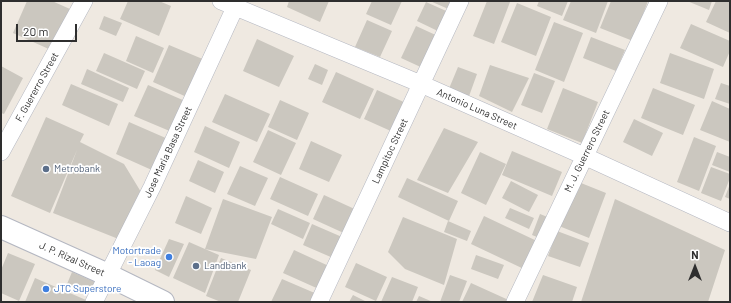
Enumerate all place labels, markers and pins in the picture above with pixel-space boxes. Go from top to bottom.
place label: Metrobank [54,163,100,175]
marker: Metrobank [41,164,51,174]
place label: Motortrade - Laoag [113,245,161,268]
marker: Motortrade - Laoag [164,252,174,262]
place label: Landbank [204,260,247,272]
marker: Landbank [191,261,201,271]
place label: JTC Superstore [54,283,121,295]
marker: JTC Superstore [41,284,51,294]

